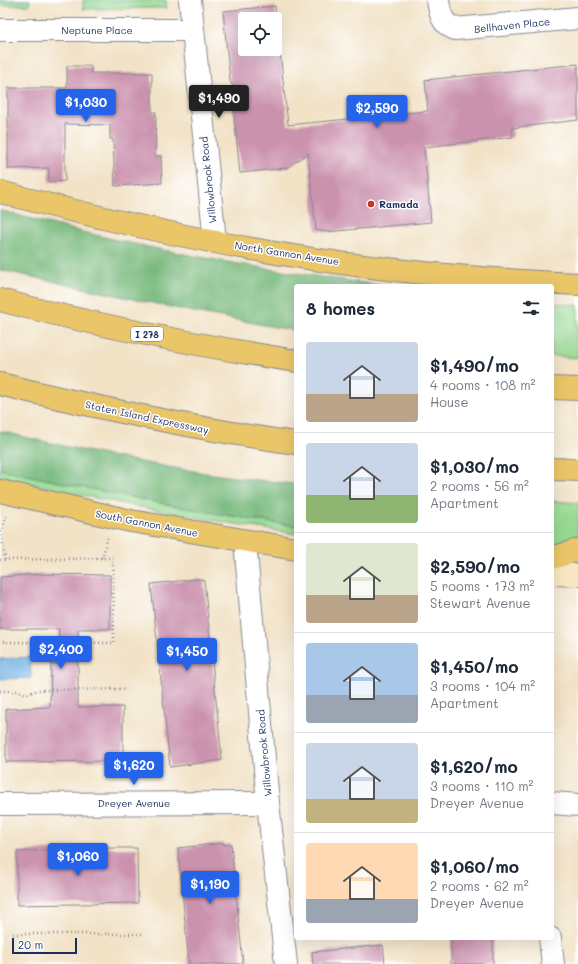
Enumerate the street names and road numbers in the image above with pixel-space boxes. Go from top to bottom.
street label: Bellhaven Place [473,14,551,36]
street label: Neptune Place [61,23,133,37]
street label: Willowbrook Road [196,136,220,224]
street label: North Gannon Avenue [234,238,340,268]
road number: I 278 [131,327,163,341]
street label: Staten Island Expressway [84,397,210,437]
street label: South Gannon Avenue [94,506,200,540]
street label: Willowbrook Road [253,709,275,797]
street label: Dreyer Avenue [98,796,170,810]

